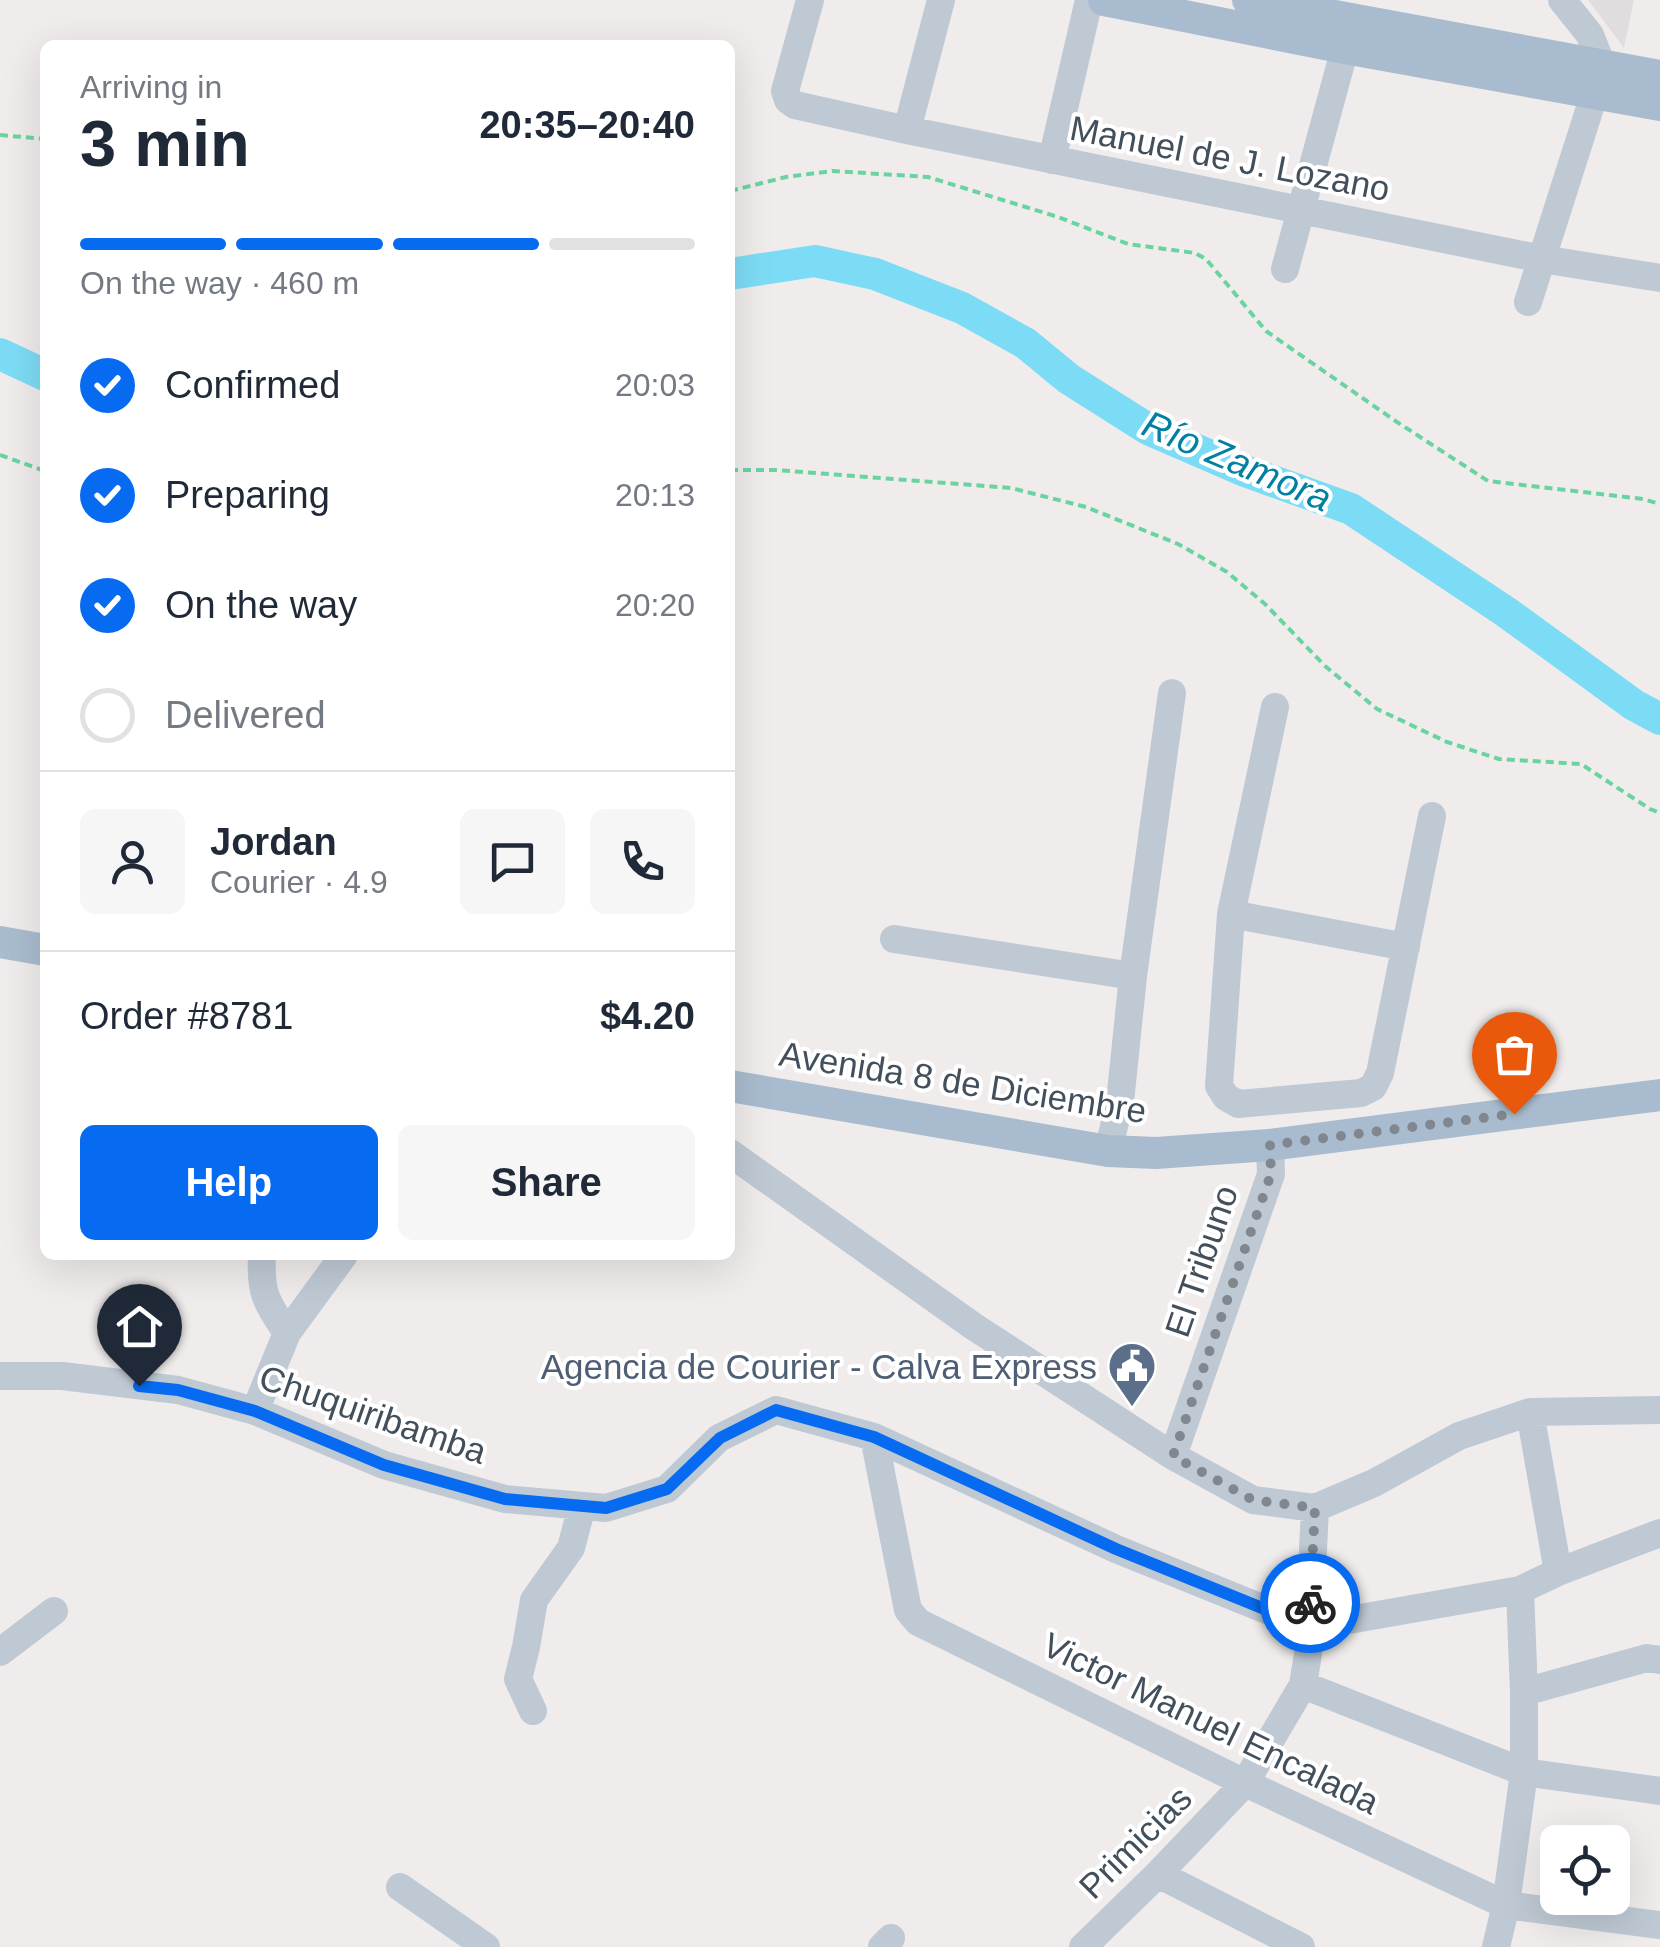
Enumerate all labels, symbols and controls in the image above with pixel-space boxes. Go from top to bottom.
text: Arriving in [80,69,222,105]
text: 20:35–20:40 [479,104,695,146]
text: 3 min [80,107,250,180]
street label: Manuel de J. Lozano [1067,108,1393,208]
text: On the way · 460 m [80,265,359,301]
icon: check [80,358,135,413]
text: Confirmed [165,364,340,406]
text: 20:03 [615,367,695,403]
water label: Río Zamora [1136,402,1338,520]
icon: check [80,468,135,523]
text: Preparing [165,474,330,516]
text: 20:13 [615,477,695,513]
icon: check [80,578,135,633]
text: On the way [165,584,357,626]
text: 20:20 [615,587,695,623]
text: Delivered [165,694,326,736]
button: person [80,809,185,914]
button: chat [460,809,565,914]
button: phone [590,809,695,914]
text: Jordan [210,821,337,863]
text: Courier · 4.9 [210,864,388,900]
text: Order #8781 [80,995,293,1037]
text: $4.20 [600,995,695,1037]
pin [1472,1012,1557,1115]
icon: bag [1487,1027,1542,1082]
street label: Avenida 8 de Diciembre [777,1034,1149,1130]
button: Help [80,1125,378,1240]
button: Share [398,1125,695,1240]
street label: El Tribuno [1157,1180,1245,1342]
pin [97,1284,182,1387]
icon: home [112,1299,167,1354]
public building icon: Agencia de Courier - Calva Express [1106,1340,1158,1408]
place label: Agencia de Courier - Calva Express [541,1347,1097,1386]
street label: Chuquiribamba [254,1357,492,1471]
courier [1260,1553,1360,1653]
icon: bike [1283,1576,1338,1631]
street label: Victor Manuel Encalada [1037,1625,1386,1822]
street label: Primicias [1071,1778,1199,1906]
map controls [1540,1825,1630,1915]
button: locate [1540,1825,1630,1915]

